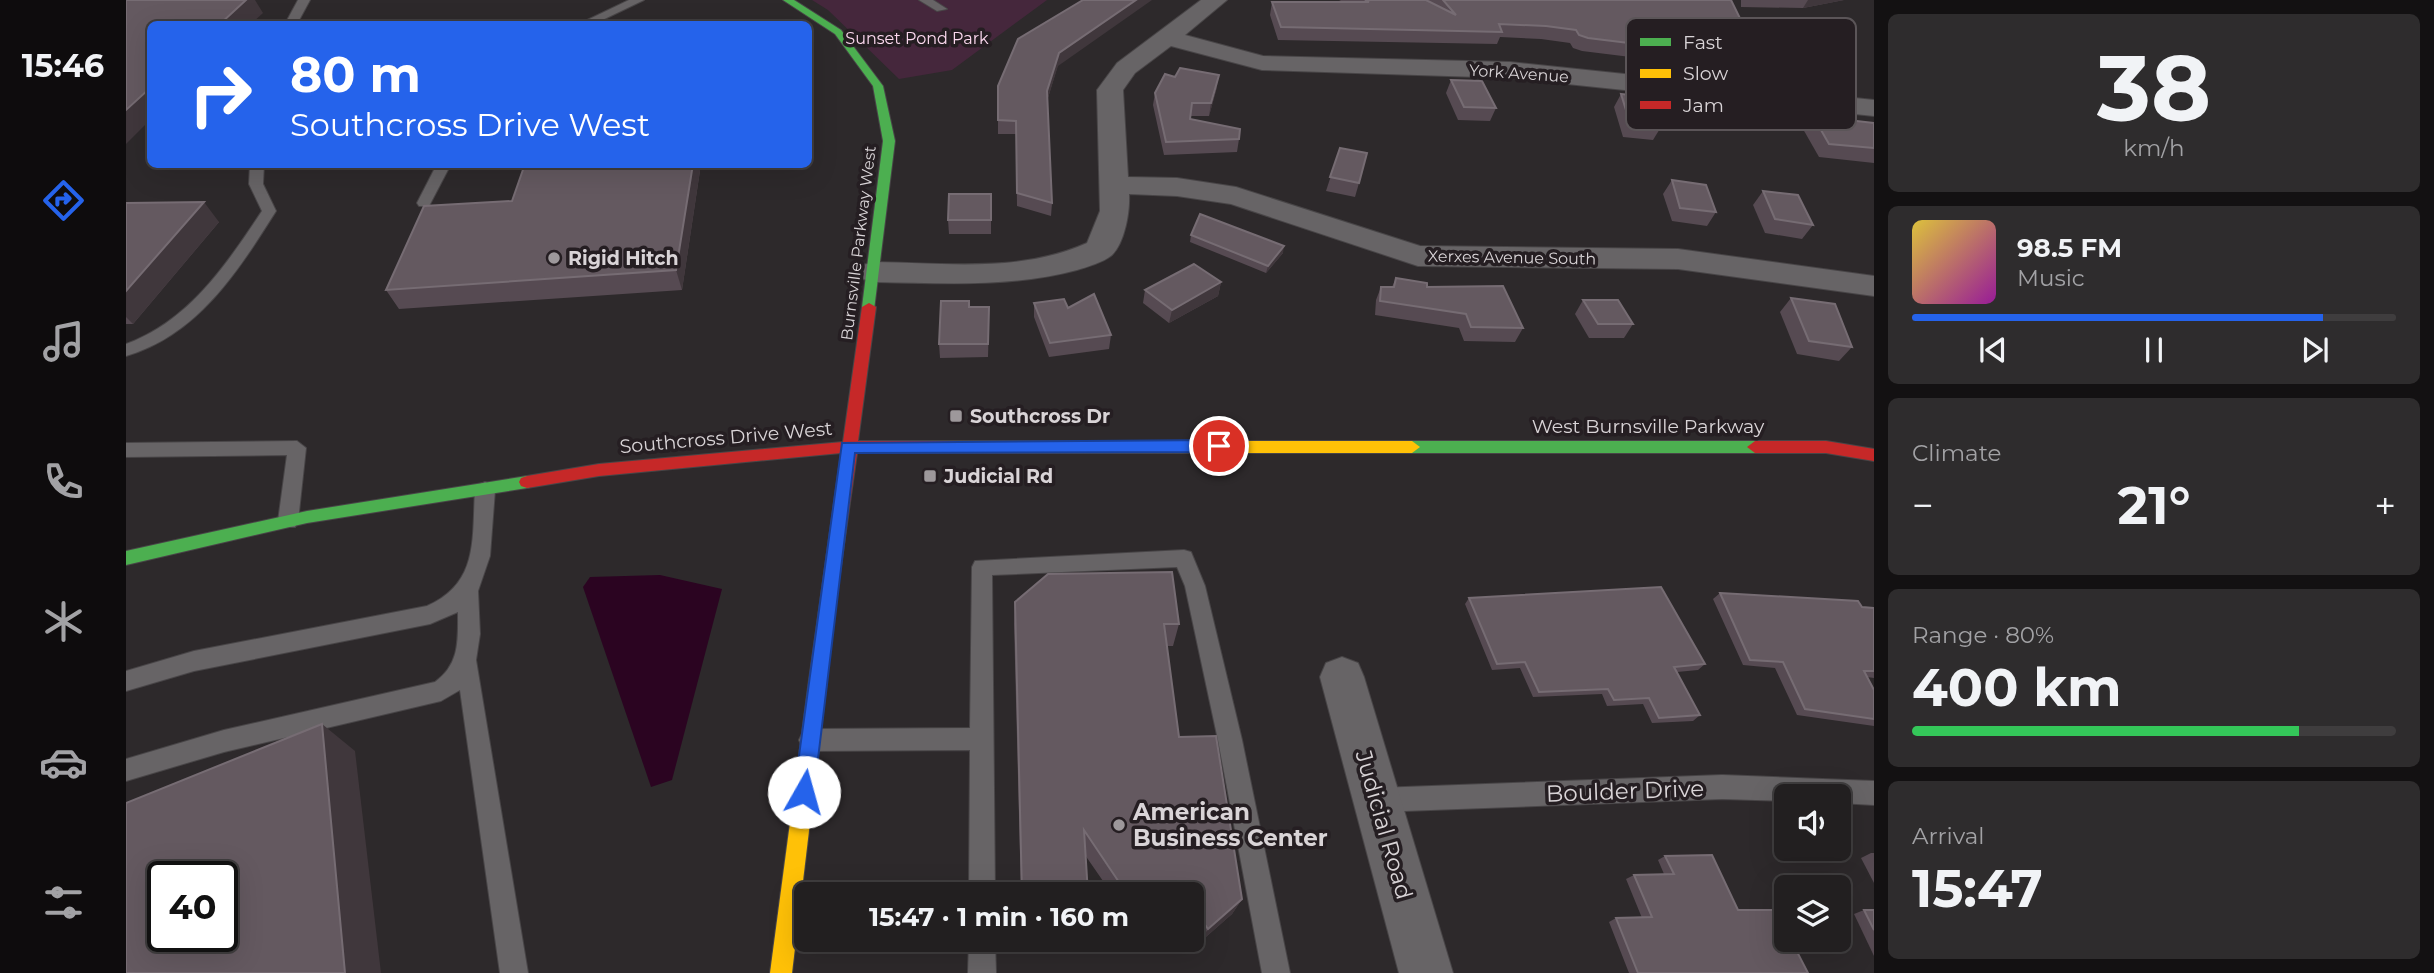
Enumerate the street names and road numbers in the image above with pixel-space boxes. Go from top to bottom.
street label: York Avenue [1469,61,1569,86]
street label: Burnsville Parkway West [837,144,880,341]
street label: Xerxes Avenue South [1428,247,1596,268]
street label: West Burnsville Parkway [1532,415,1765,438]
street label: Southcross Drive West [619,417,834,458]
street label: Judicial Road [1349,746,1419,903]
street label: Boulder Drive [1545,774,1705,808]

